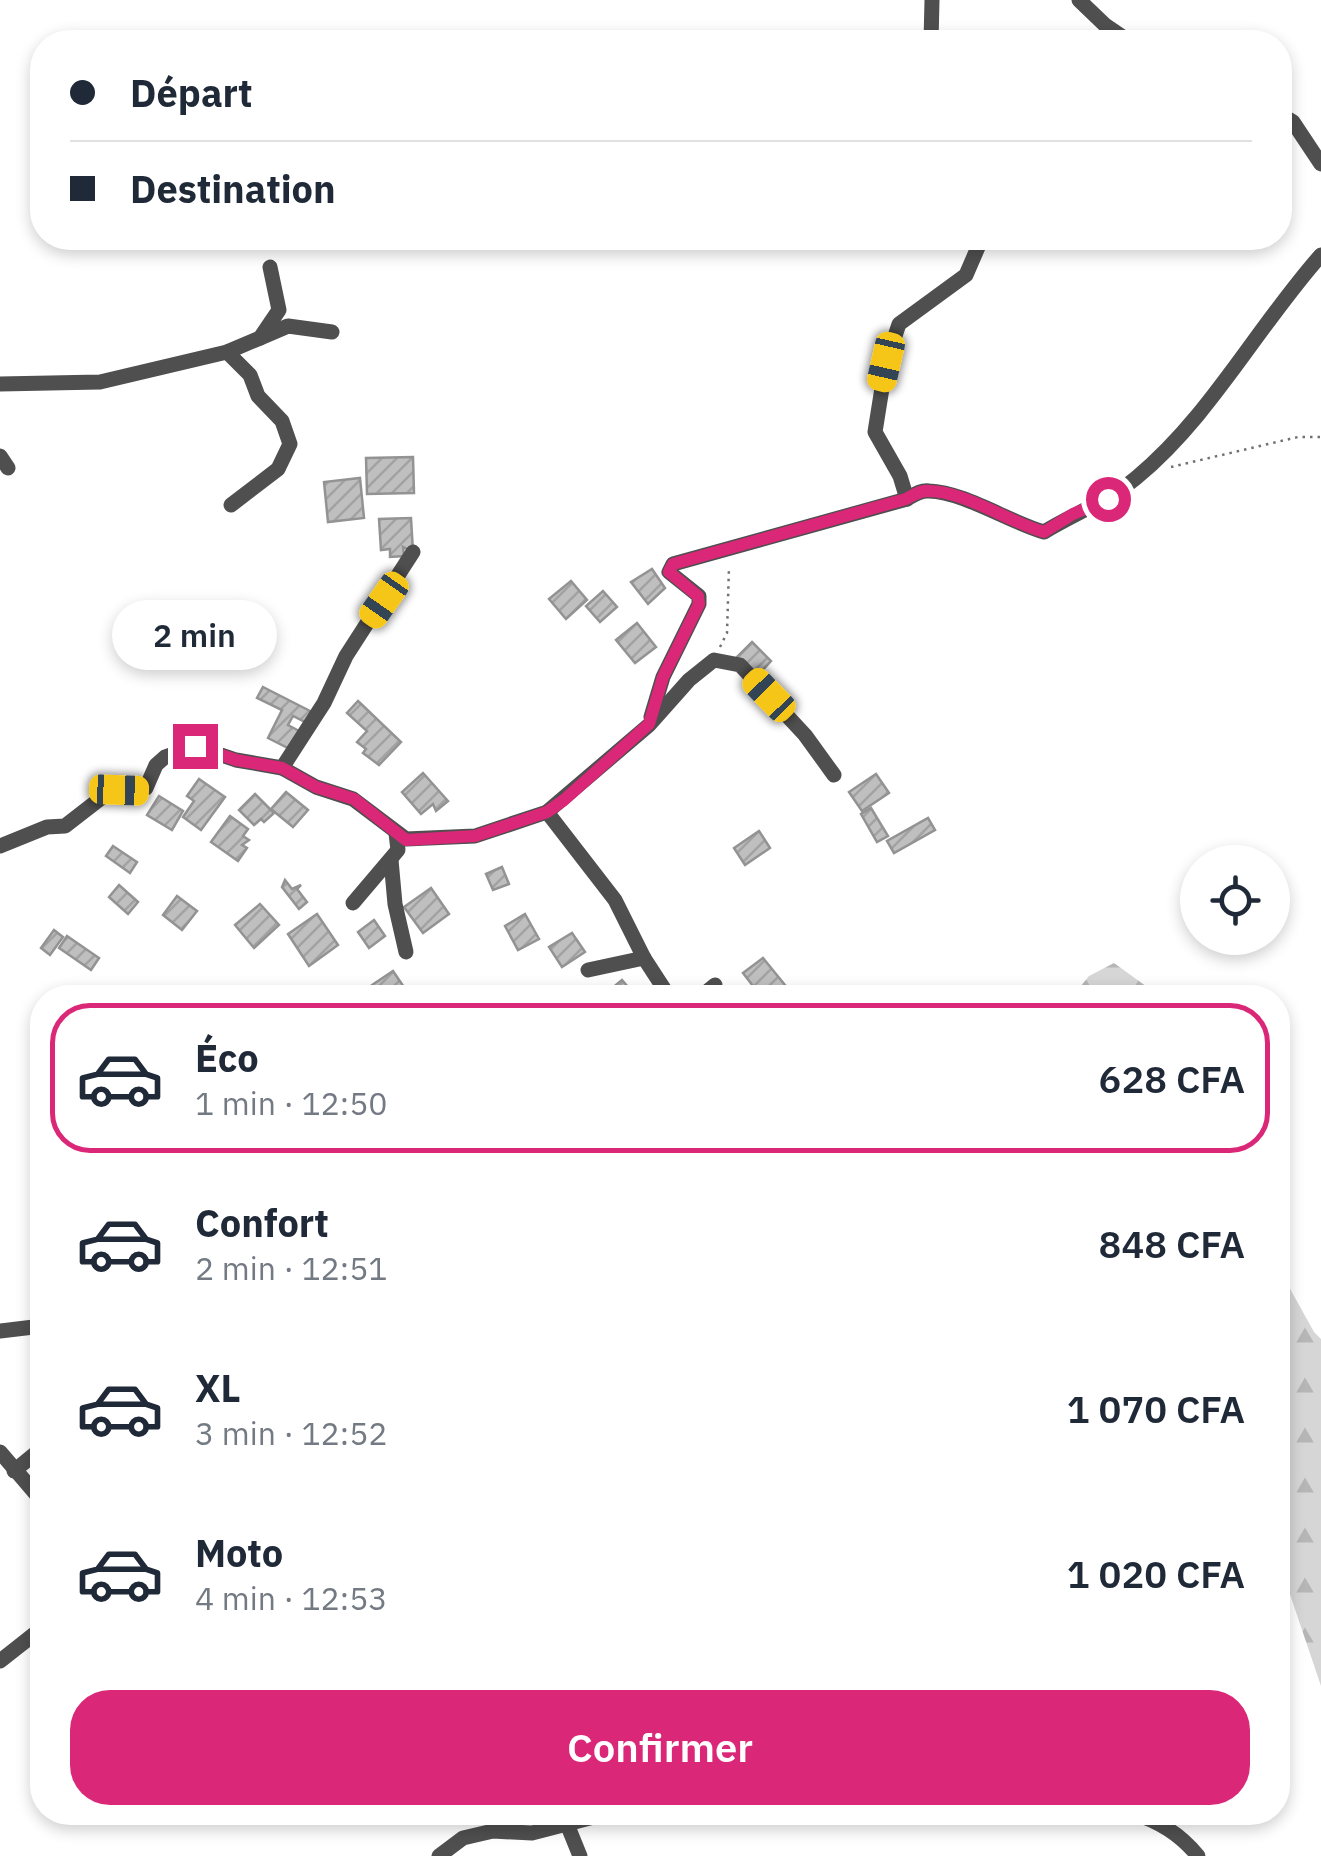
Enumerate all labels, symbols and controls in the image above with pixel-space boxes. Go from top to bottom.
text: Départ [130,68,253,117]
text: Destination [130,164,336,213]
car [865,329,907,395]
route start [1086,477,1131,522]
car [355,567,413,633]
callout: 2 min [112,601,278,671]
text: 2 min [153,614,236,656]
car [737,663,801,727]
route end [173,724,218,769]
car [88,774,150,806]
map controls [1180,845,1290,955]
button: locate [1180,845,1290,955]
icon: car [75,1033,165,1123]
text: Éco [195,1033,259,1082]
text: 628 CFA [1099,1054,1245,1103]
text: 1 min · 12:50 [195,1082,388,1124]
icon: car [75,1198,165,1288]
text: Confort [195,1198,329,1247]
text: 848 CFA [1099,1219,1245,1268]
text: 2 min · 12:51 [195,1247,388,1289]
icon: car [75,1363,165,1453]
text: XL [195,1363,241,1412]
text: 1 070 CFA [1067,1384,1245,1433]
text: 3 min · 12:52 [195,1412,388,1454]
icon: car [75,1528,165,1618]
text: Moto [195,1528,283,1577]
text: 1 020 CFA [1067,1549,1245,1598]
text: 4 min · 12:53 [195,1577,388,1619]
button: Confirmer [70,1690,1250,1805]

